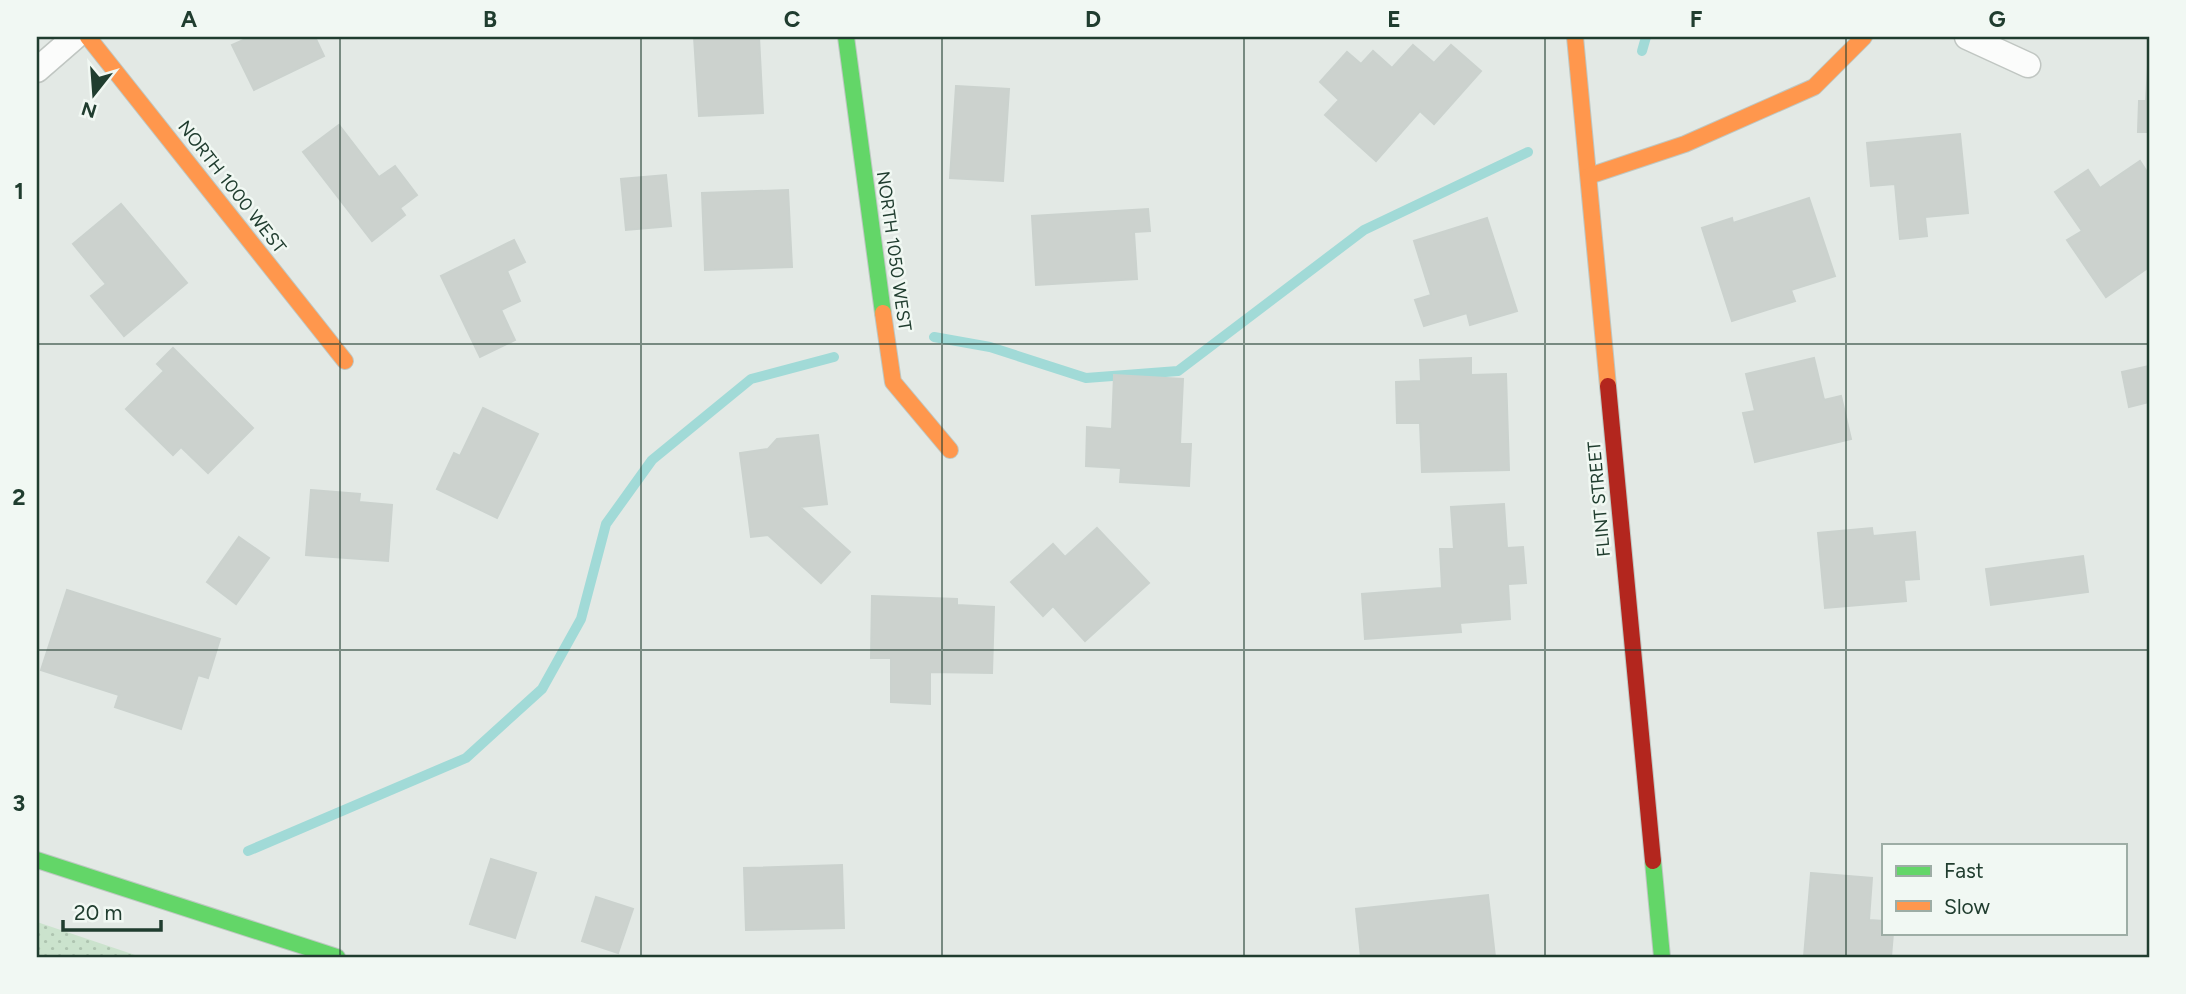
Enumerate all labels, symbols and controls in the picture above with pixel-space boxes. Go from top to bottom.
text: A [181,5,198,33]
text: B [483,5,497,33]
text: C [784,5,801,33]
text: D [1085,5,1101,33]
text: E [1387,5,1401,33]
text: F [1690,5,1703,33]
text: G [1988,5,2006,33]
north arrow [60,60,130,130]
text: N [79,97,100,123]
street label: NORTH 1000 WEST [173,116,291,258]
street label: NORTH 1050 WEST [872,170,916,332]
text: 1 [14,177,24,205]
street label: FLINT STREET [1583,440,1615,558]
text: 2 [12,483,26,511]
text: 3 [13,789,25,817]
legend [1882,844,2126,934]
text: Fast [1944,858,1984,883]
scale bar [63,889,161,933]
text: Slow [1944,894,1990,919]
text: 20 m [74,900,122,925]

